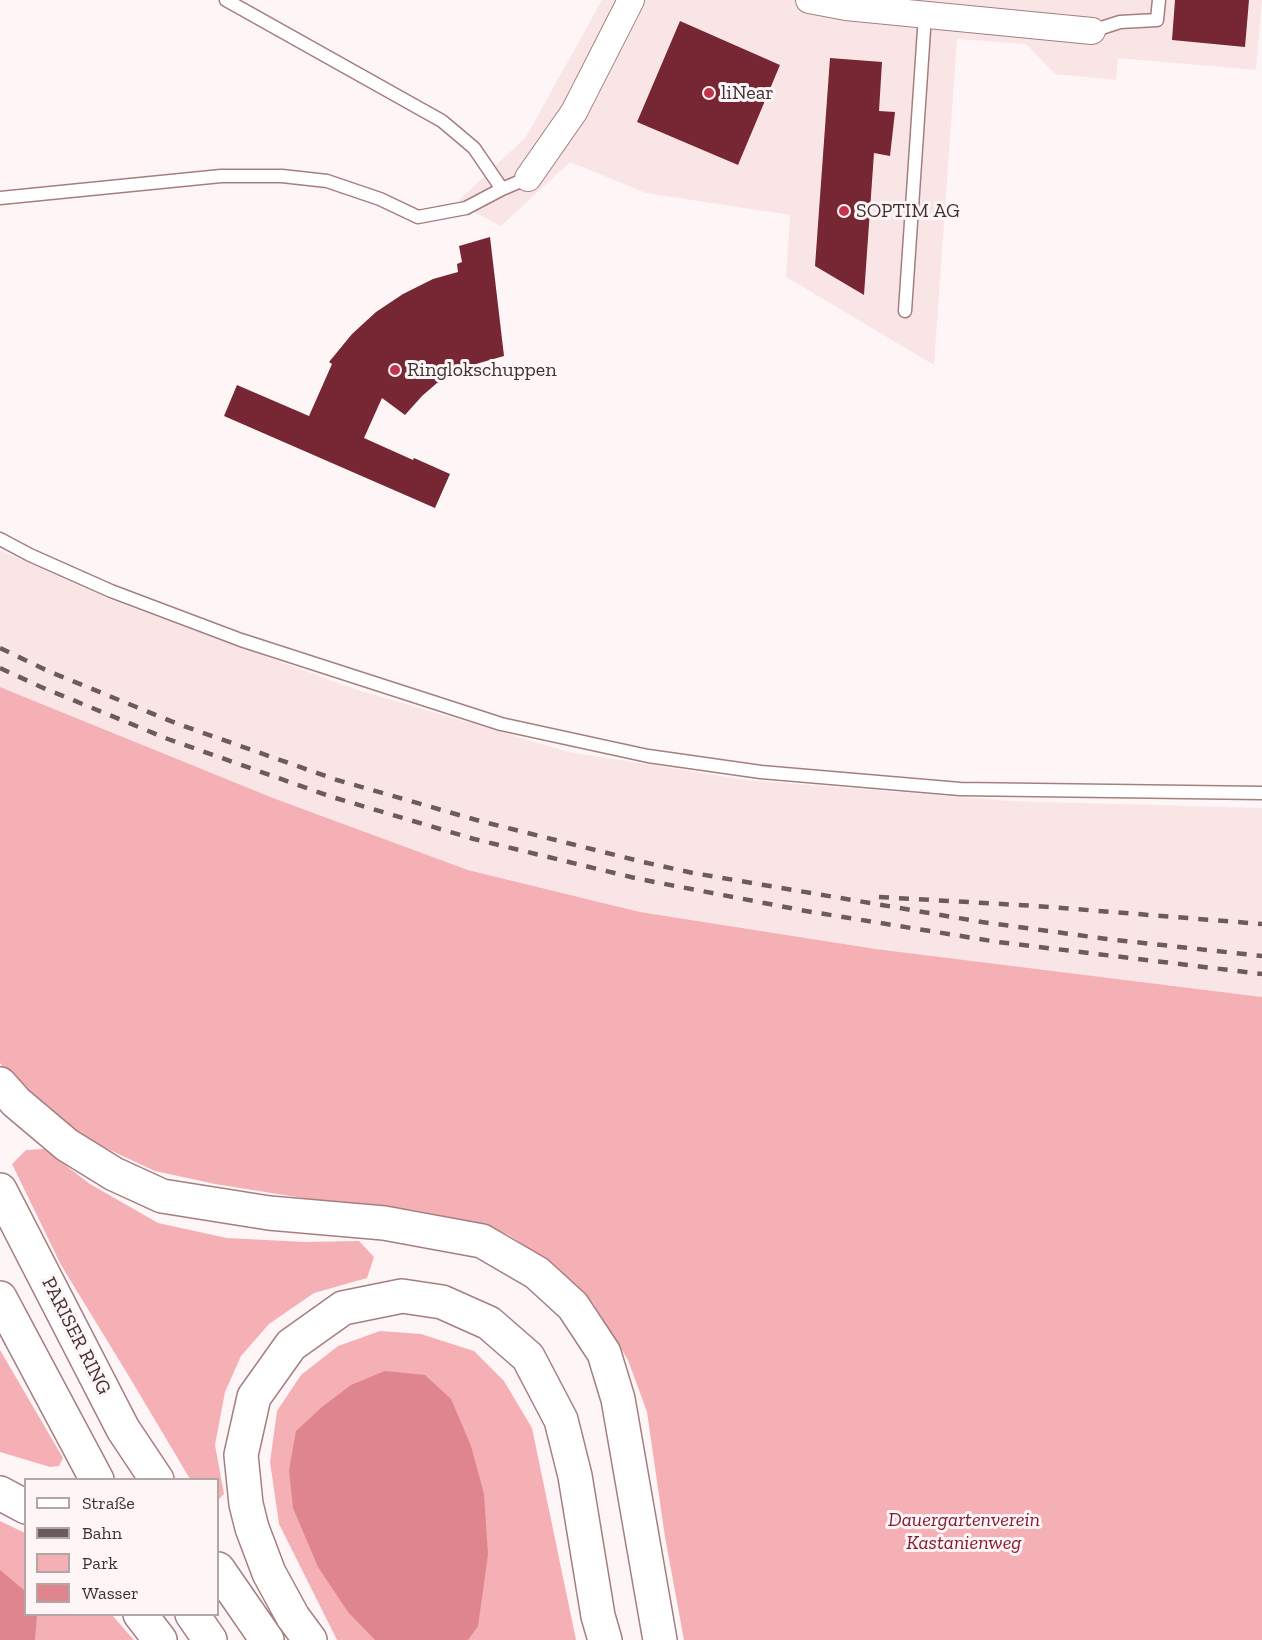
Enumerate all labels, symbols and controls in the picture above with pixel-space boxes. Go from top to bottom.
place label: liNear [721,81,774,105]
marker: liNear [702,86,716,100]
place label: SOPTIM AG [856,199,960,223]
marker: SOPTIM AG [837,204,851,218]
place label: Ringlokschuppen [407,358,557,382]
marker: Ringlokschuppen [388,363,402,377]
street label: PARISER RING [36,1273,116,1399]
legend [24,1478,219,1616]
text: Straße [82,1492,135,1514]
park label: Dauergartenverein Kastanienweg [888,1508,1040,1555]
text: Bahn [82,1522,122,1544]
text: Park [82,1552,118,1574]
text: Wasser [82,1582,139,1604]

